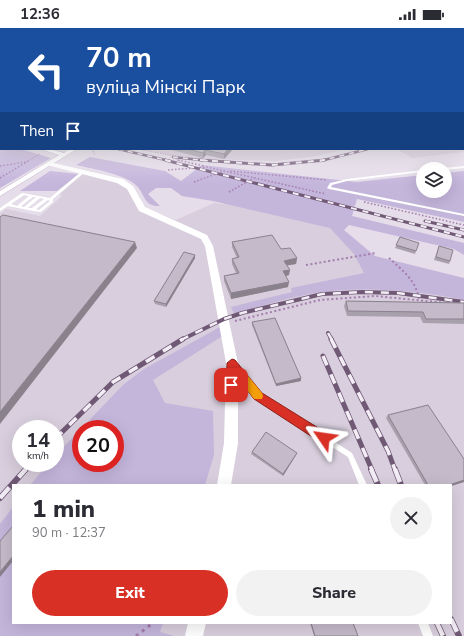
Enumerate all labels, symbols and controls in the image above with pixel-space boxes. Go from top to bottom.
text: 12:36 [20,4,60,24]
text: 70 m [86,39,152,77]
icon: left [20,44,72,96]
text: вуліца Мінскі Парк [86,75,245,99]
icon: arrive [62,120,84,142]
text: Then [20,121,54,141]
map controls [416,162,452,198]
button: layers [416,162,452,198]
pin [214,368,248,402]
icon: arrive [220,374,242,396]
position arrow [303,417,345,459]
speed limit sign: 20 [72,420,124,472]
text: 14 [26,427,50,454]
text: km/h [27,449,49,463]
text: 1 min [32,493,95,525]
button: close [390,497,432,539]
text: 90 m · 12:37 [32,524,106,542]
button: Exit [32,570,228,616]
button: Share [236,570,432,616]

